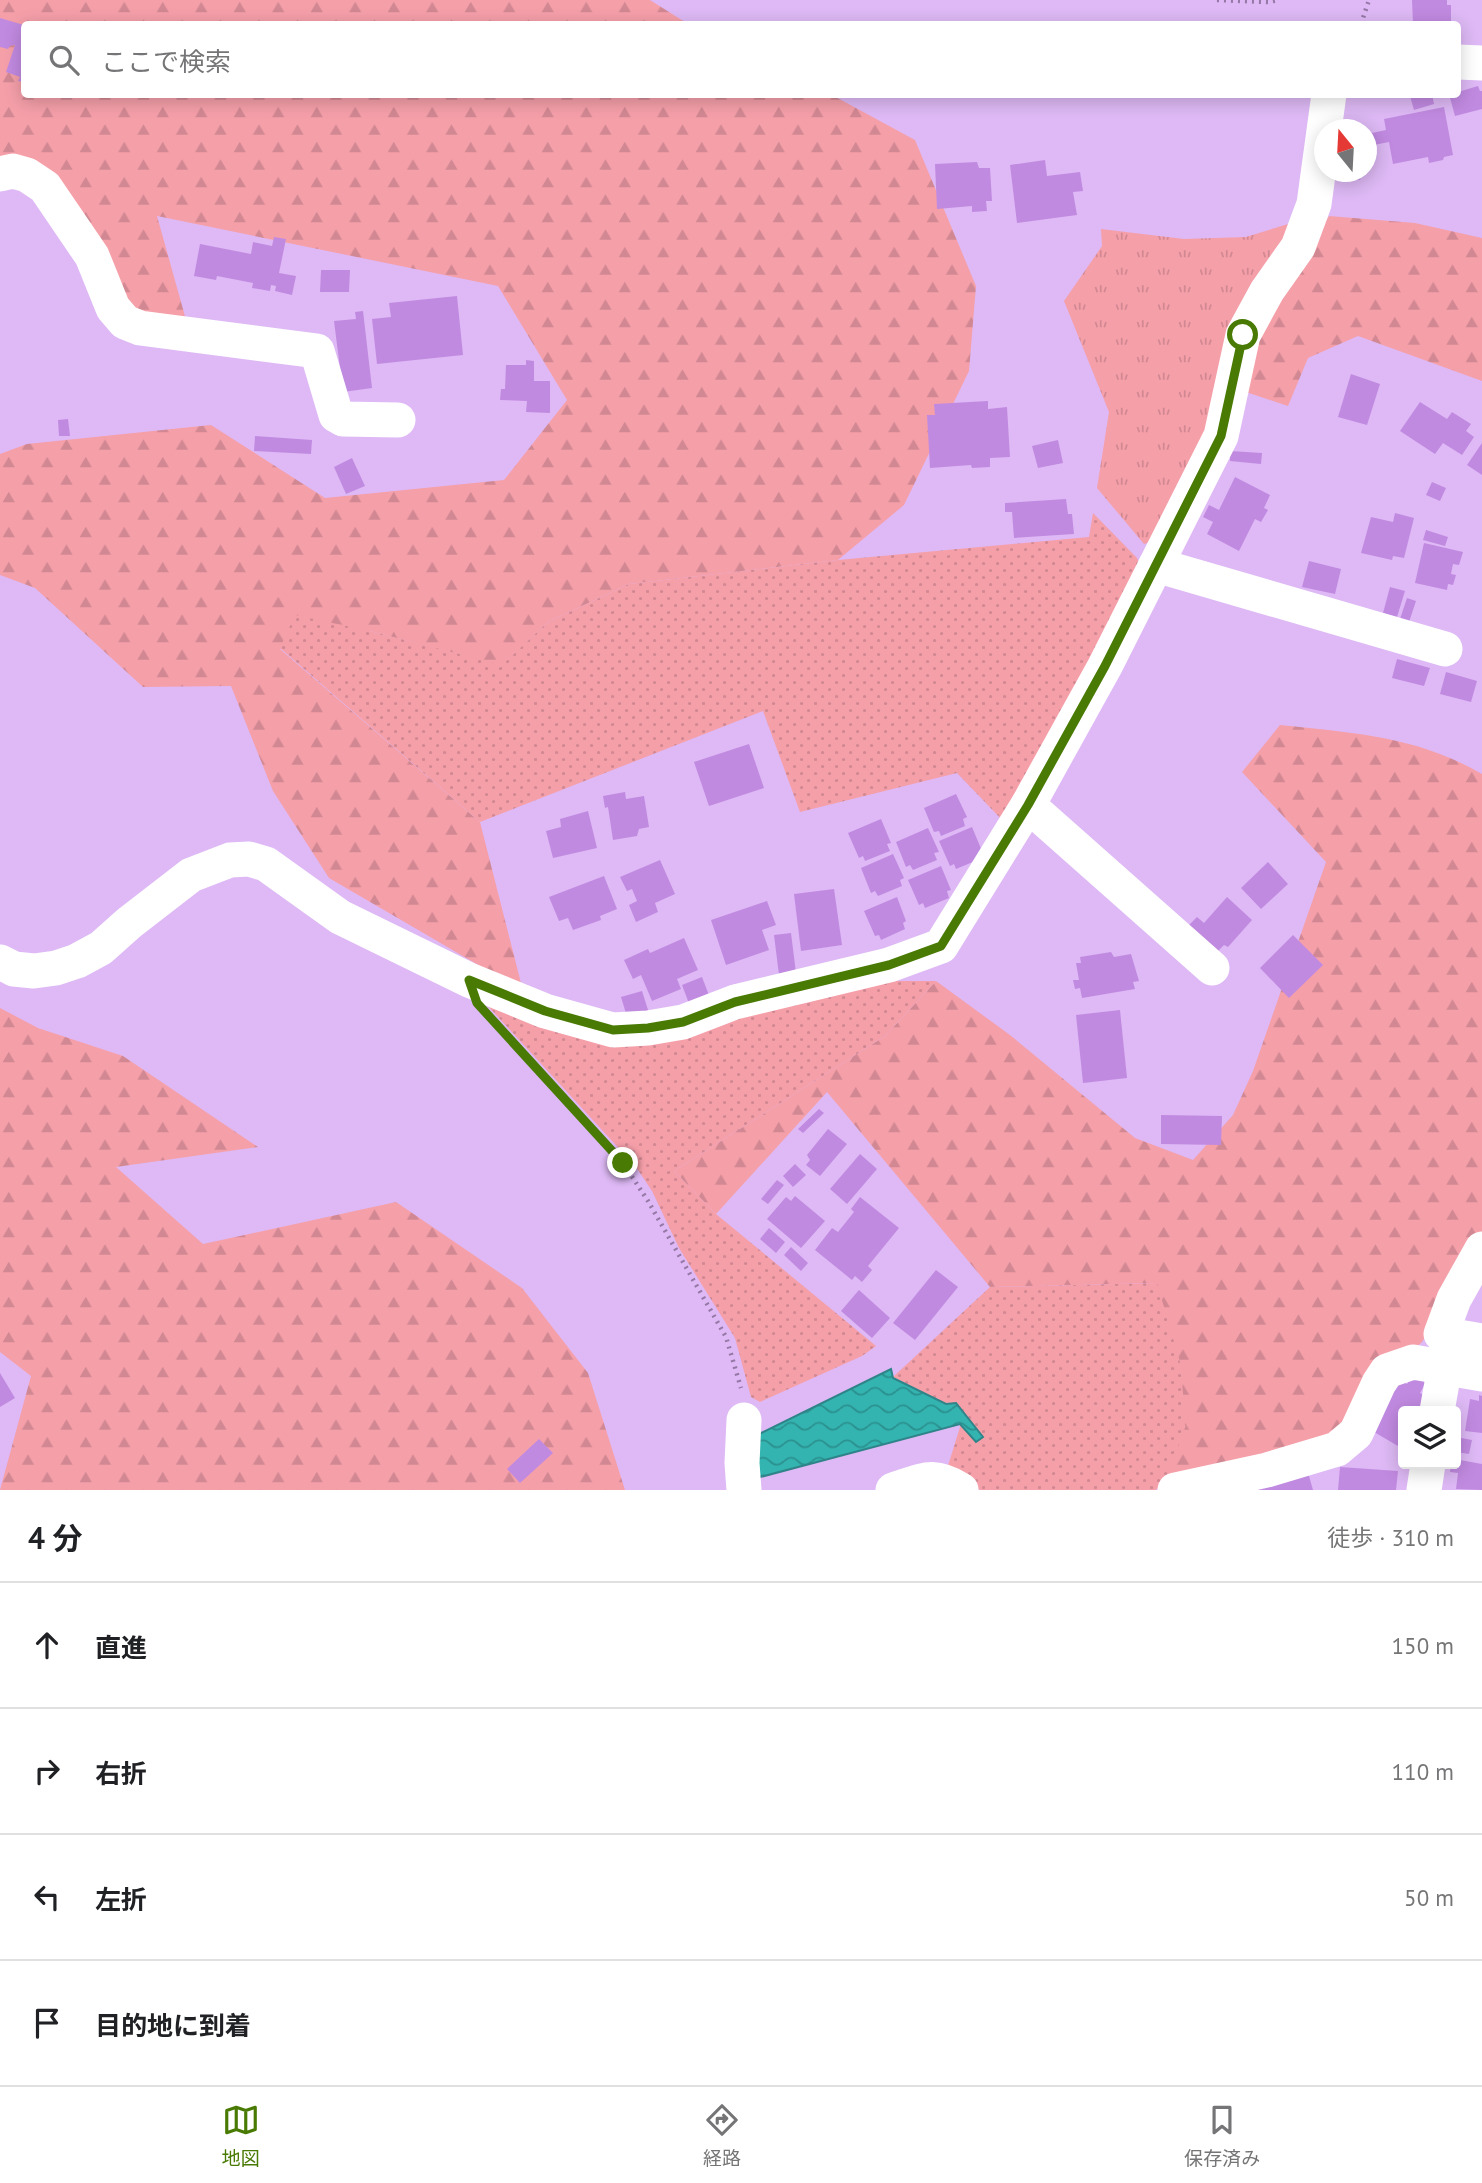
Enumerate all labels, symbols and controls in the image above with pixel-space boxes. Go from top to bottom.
search box [21,21,1461,98]
icon: search [45,41,83,79]
text: ここで検索 [101,45,231,78]
north arrow [1314,119,1377,182]
route start [1227,319,1258,350]
route end [607,1147,638,1178]
map controls [1398,1406,1461,1469]
button: layers [1398,1406,1461,1469]
text: 4 分 [28,1518,83,1557]
text: 徒歩 · 310 m [1327,1523,1454,1552]
icon: ahead [28,1626,66,1664]
text: 直進 [95,1631,147,1664]
text: 150 m [1392,1631,1454,1660]
icon: right [28,1752,66,1790]
text: 右折 [95,1757,147,1790]
text: 110 m [1392,1757,1454,1786]
icon: left [28,1878,66,1916]
text: 左折 [95,1883,147,1916]
text: 50 m [1404,1883,1454,1912]
icon: arrive [28,2004,66,2042]
text: 目的地に到着 [95,2009,251,2042]
tab: 地図 [222,2101,260,2170]
tab: 経路 [703,2101,741,2170]
tab: 保存済み [1184,2101,1260,2170]

